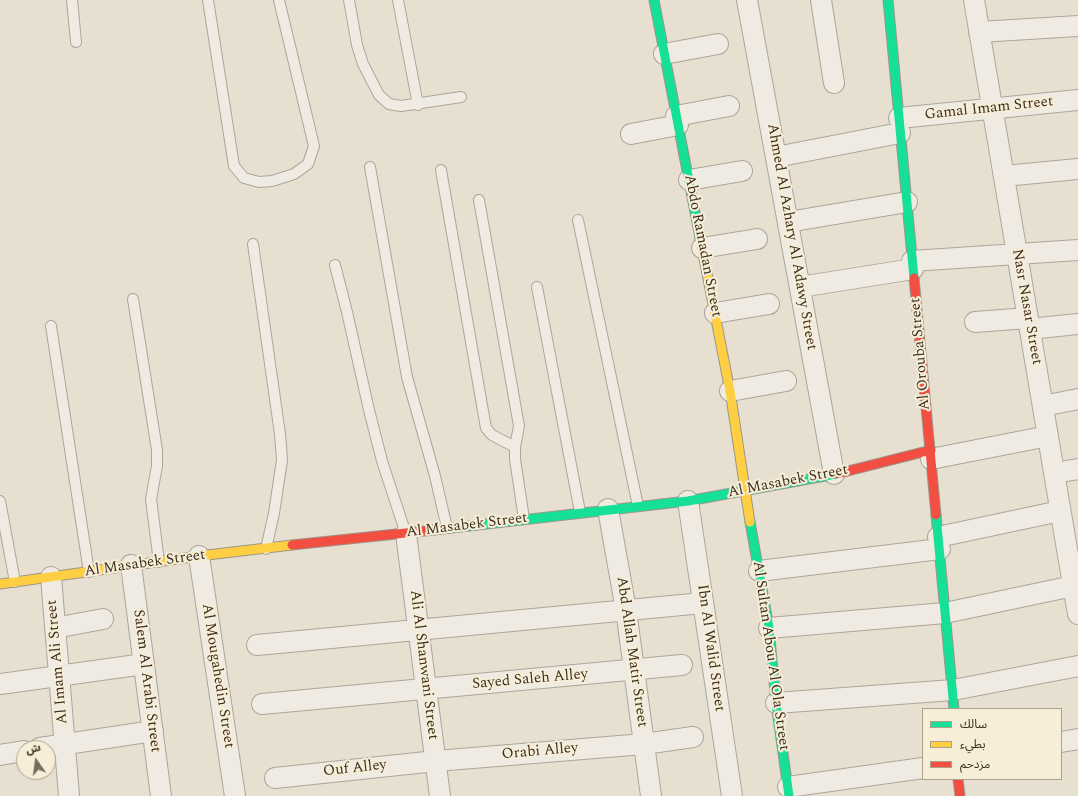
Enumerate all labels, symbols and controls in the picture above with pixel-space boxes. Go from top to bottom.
street label: Gamal Imam Street [924,93,1054,125]
street label: Ahmed Al Azhary Al Adawy Street [762,122,820,352]
street label: Abdo Ramadan Street [679,173,725,319]
street label: Nasr Nasar Street [1007,248,1045,366]
street label: Al Orouba Street [907,297,935,411]
street label: Al Masabek Street [726,462,850,502]
street label: Al Masabek Street [405,510,529,542]
street label: Al Masabek Street [83,547,207,581]
street label: Al Sultan Abou Al Ola Street [748,560,792,752]
street label: Abd Allah Matir Street [612,575,650,729]
street label: Ibn Al Walid Street [692,583,728,713]
street label: Ali Al Shanwani Street [405,589,441,741]
street label: Al Imam Ali Street [44,599,72,725]
street label: Al Mougahedin Street [197,602,237,750]
street label: Salem Al Arabi Street [128,608,164,754]
street label: Sayed Saleh Alley [471,666,589,694]
legend [922,708,1062,780]
text: سالك [960,715,987,734]
text: بطيء [960,735,986,754]
text: ش [24,739,43,759]
north arrow [16,740,56,780]
street label: Orabi Alley [501,740,579,764]
text: مزدحم [960,755,990,774]
street label: Ouf Alley [322,757,388,781]

